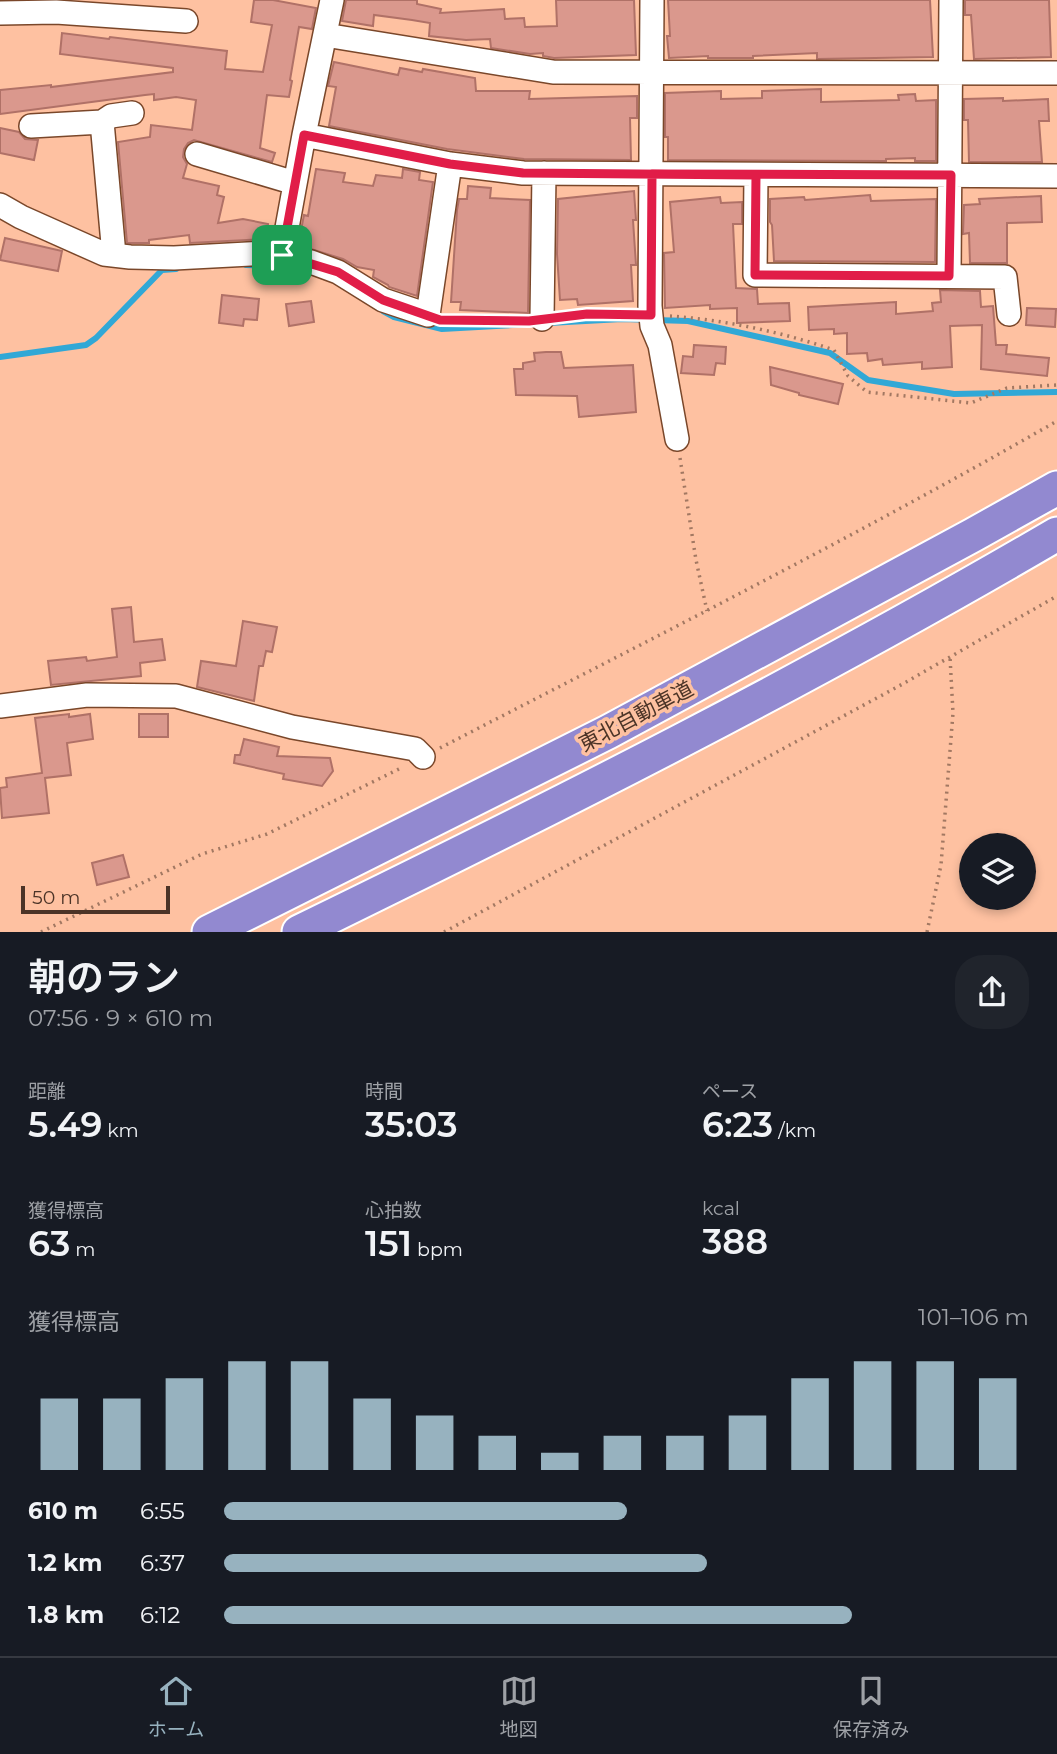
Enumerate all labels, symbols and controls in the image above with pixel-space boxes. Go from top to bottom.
pin [252,225,312,285]
icon: arrive [263,236,301,274]
street label: 東北自動車道 [575,675,697,757]
map controls [959,833,1036,910]
button: layers [959,833,1036,910]
scale bar [21,883,170,914]
text: 50 m [32,886,80,909]
text: 朝のラン [28,954,180,1001]
button: share [955,955,1029,1029]
text: 07:56 · 9 × 610 m [28,1004,213,1032]
text: 距離 [28,1080,66,1103]
text: 時間 [365,1080,403,1103]
text: ペース [702,1080,758,1103]
text: 5.49 [28,1103,102,1146]
text: 35:03 [365,1103,458,1146]
text: 6:23 [702,1103,773,1146]
text: km [102,1119,139,1142]
text: /km [773,1119,816,1142]
text: kcal [702,1197,740,1220]
text: 獲得標高 [28,1199,104,1222]
text: 心拍数 [365,1199,422,1222]
text: 388 [702,1220,768,1263]
text: 63 [28,1222,70,1265]
text: 151 [365,1222,412,1265]
text: m [70,1238,95,1261]
text: bpm [412,1238,463,1261]
text: 101–106 m [918,1303,1029,1331]
text: 獲得標高 [28,1308,120,1336]
text: 610 m [28,1497,98,1525]
text: 6:55 [140,1497,185,1525]
text: 1.2 km [28,1549,102,1577]
text: 6:37 [140,1549,185,1577]
text: 1.8 km [28,1601,104,1629]
text: 6:12 [140,1601,180,1629]
tab: ホーム [148,1672,204,1741]
tab: 地図 [500,1672,538,1741]
tab: 保存済み [833,1672,909,1741]

